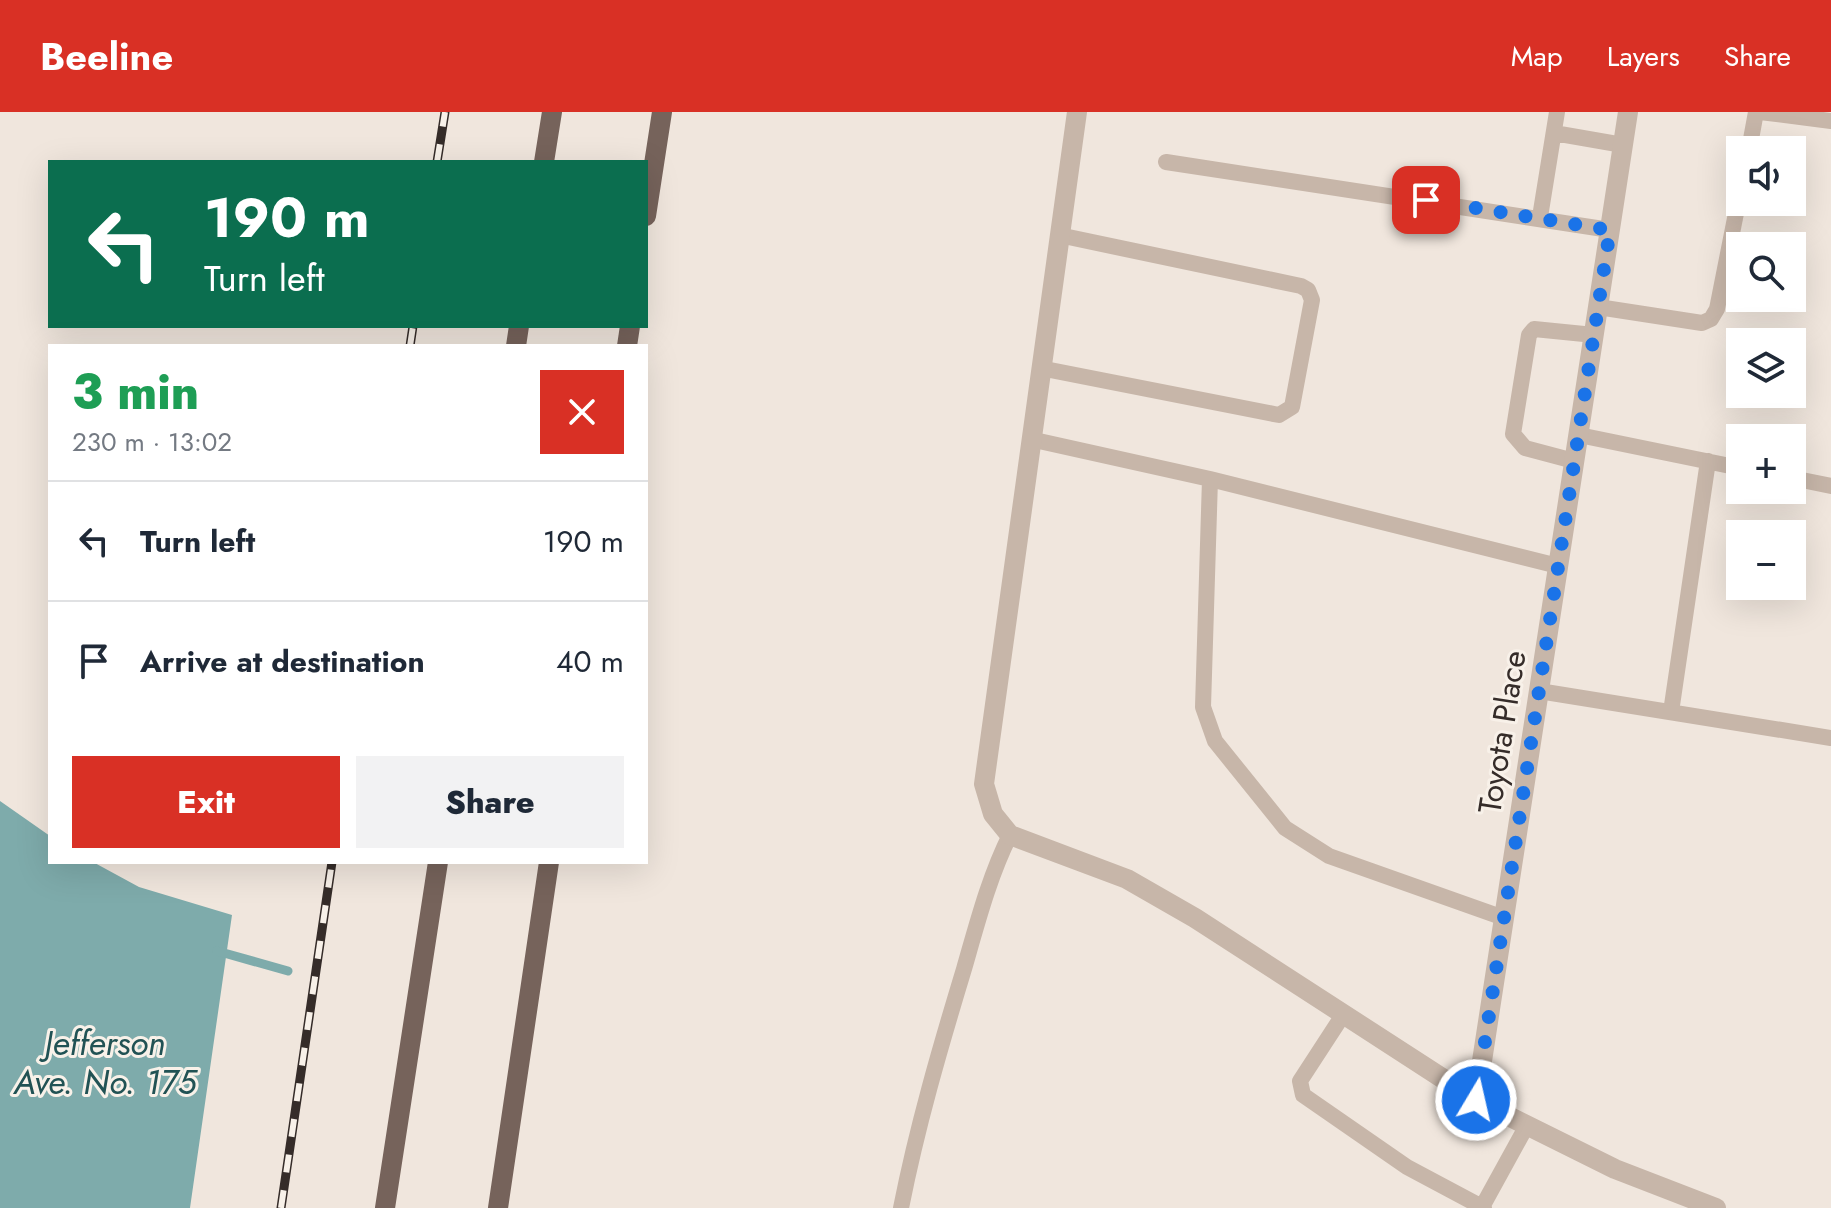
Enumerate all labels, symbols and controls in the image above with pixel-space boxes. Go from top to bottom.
text: Beeline [40,29,173,84]
text: Map [1511,36,1563,77]
text: Layers [1607,36,1680,77]
text: Share [1724,36,1791,77]
map controls [1726,136,1806,600]
button: sound [1726,136,1806,216]
pin [1392,166,1460,234]
text: 190 m [204,177,370,258]
icon: arrive [1404,178,1448,222]
icon: left [72,192,176,296]
button: search [1726,232,1806,312]
text: Turn left [204,252,325,304]
button: layers [1726,328,1806,408]
text: 3 min [72,358,199,427]
button: close [540,370,624,454]
text: 230 m · 13:02 [72,423,232,461]
button: + [1726,424,1806,504]
icon: left [72,519,116,563]
text: Turn left [140,520,255,563]
text: 190 m [543,520,624,563]
button: − [1726,520,1806,600]
icon: arrive [72,639,116,683]
text: Arrive at destination [140,640,425,683]
text: 40 m [556,640,624,683]
street label: Toyota Place [1466,647,1538,817]
button: Exit [72,756,340,848]
button: Share [356,756,624,848]
water label: Jefferson Ave. No. 175 [13,1019,199,1107]
position arrow [1434,1058,1518,1142]

